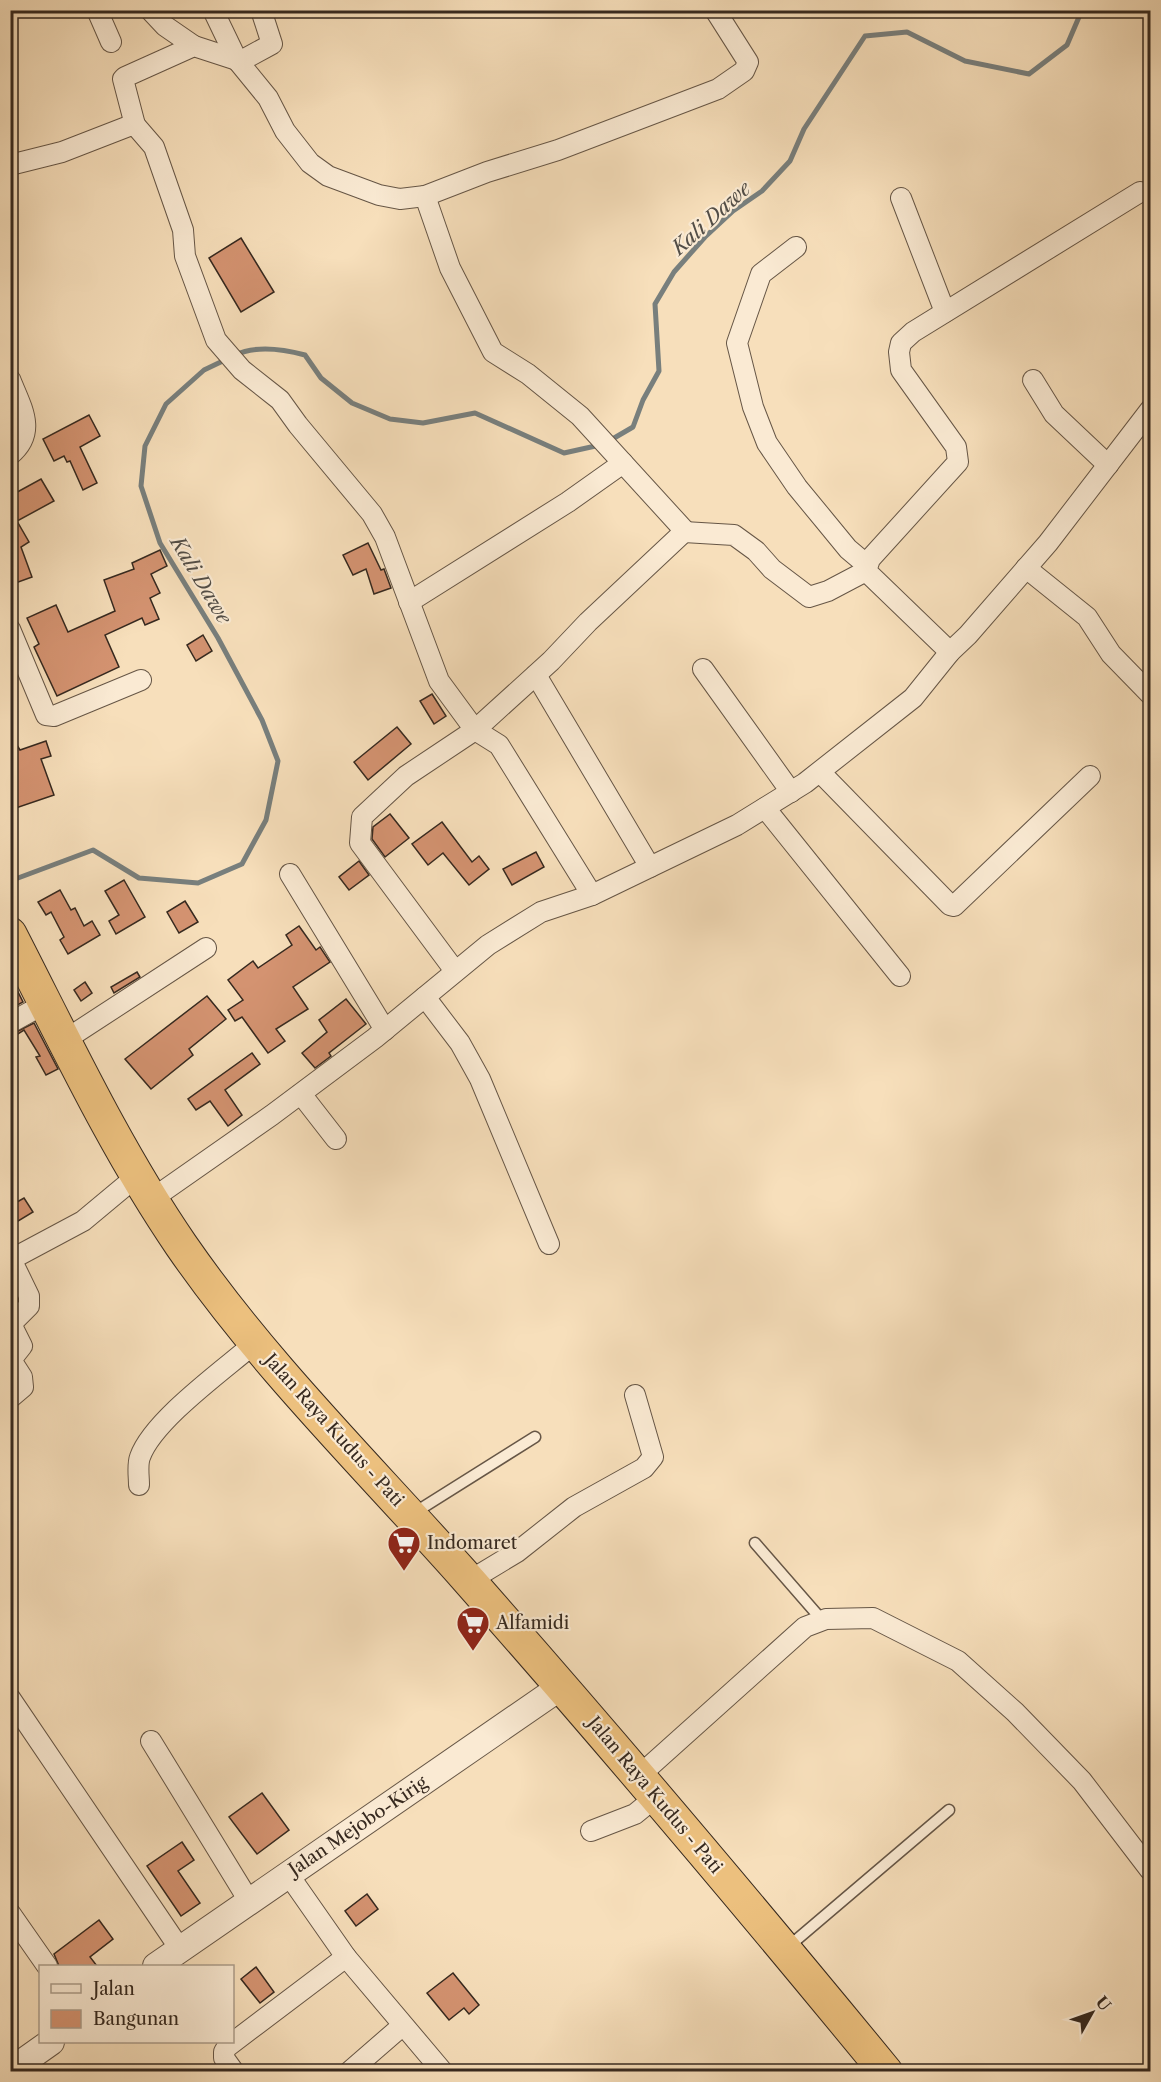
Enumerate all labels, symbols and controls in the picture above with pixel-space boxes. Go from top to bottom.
water label: Kali Dawe [665,175,756,261]
water label: Kali Dawe [164,530,237,629]
street label: Jalan Raya Kudus - Pati [258,1347,409,1511]
supermarket icon: Indomaret [386,1525,422,1572]
place label: Indomaret [427,1532,518,1554]
supermarket icon: Alfamidi [455,1605,491,1652]
place label: Alfamidi [495,1612,570,1634]
street label: Jalan Raya Kudus - Pati [581,1710,727,1878]
street label: Jalan Mejobo-Kirig [282,1771,432,1882]
legend [39,1965,234,2043]
text: Jalan [90,1978,135,2000]
north arrow [1062,1983,1122,2043]
text: U [1092,1992,1115,2015]
text: Bangunan [93,2008,179,2030]

